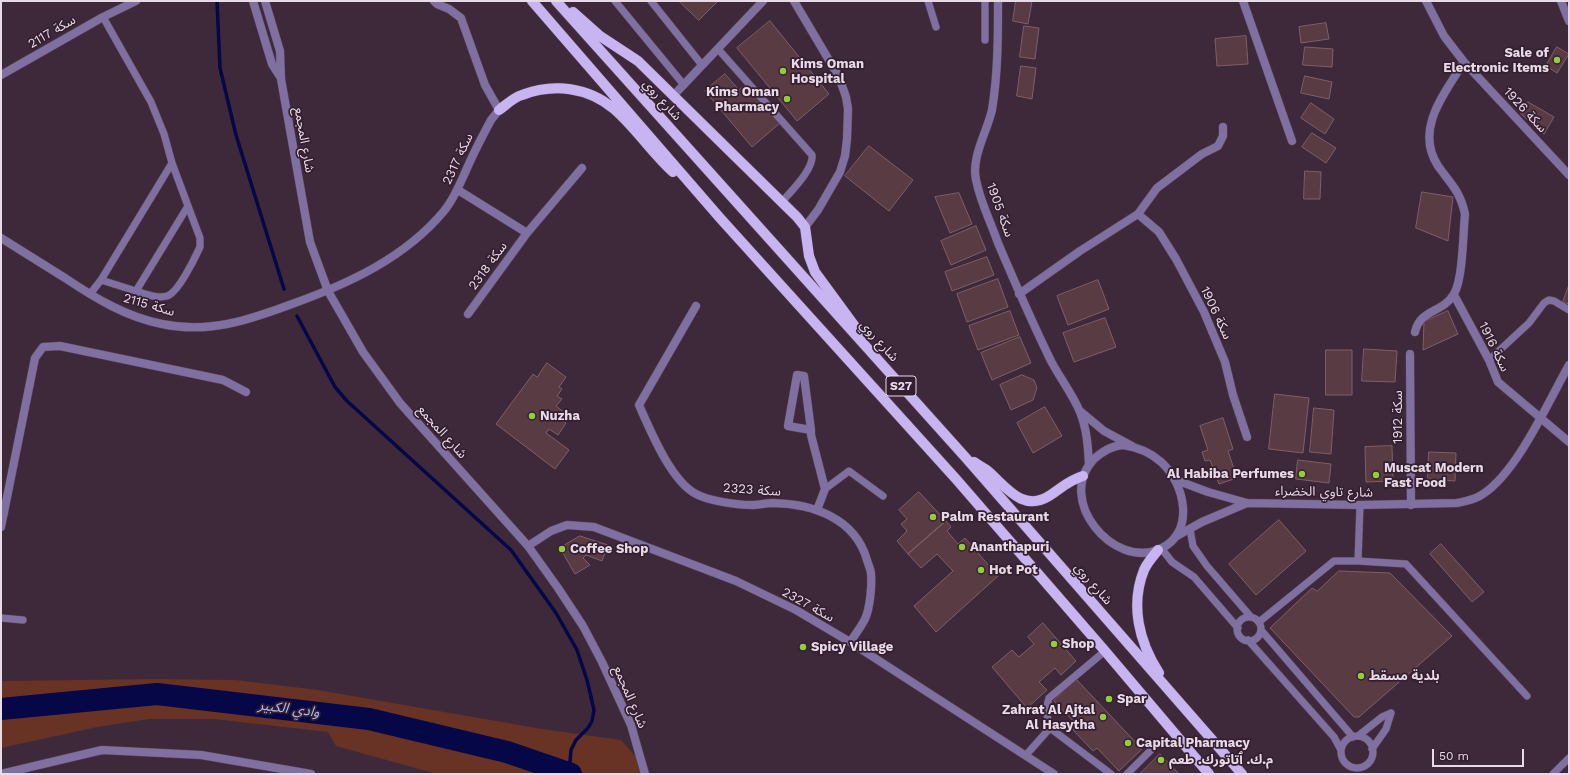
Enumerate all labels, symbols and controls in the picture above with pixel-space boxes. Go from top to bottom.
street label: سكة 2117 [25,12,79,52]
place label: Sale of Electronic Items [1443,45,1549,76]
marker: Sale of Electronic Items [1552,55,1562,65]
place label: Kims Oman Hospital [791,56,864,87]
marker: Kims Oman Hospital [778,66,788,76]
street label: شارع روي [639,76,685,124]
place label: Kims Oman Pharmacy [706,84,779,115]
street label: سكة 1926 [1500,84,1550,136]
marker: Kims Oman Pharmacy [782,94,792,104]
street label: شارع المجمع [291,106,317,174]
street label: سكة 2317 [439,131,477,187]
street label: سكة 1905 [983,181,1017,239]
street label: سكة 2318 [465,239,511,293]
street label: سكة 1906 [1197,284,1235,342]
street label: سكة 2115 [121,290,177,320]
street label: شارع روي [856,317,902,365]
street label: سكة 1916 [1475,319,1513,375]
road number: S27 [886,376,916,396]
street label: سكة 1912 [1390,390,1406,444]
street label: شارع المجمع [414,402,470,462]
place label: Nuzha [540,408,580,424]
marker: Nuzha [527,411,537,421]
place label: Muscat Modern Fast Food [1384,460,1484,491]
place label: Al Habiba Perfumes [1167,466,1294,482]
marker: Al Habiba Perfumes [1297,469,1307,479]
marker: Muscat Modern Fast Food [1371,470,1381,480]
street label: سكة 2323 [723,480,781,500]
street label: شارع تاوي الخضراء [1275,483,1373,501]
place label: Palm Restaurant [941,509,1049,525]
marker: Palm Restaurant [928,512,938,522]
place label: Ananthapuri [970,539,1049,555]
place label: Coffee Shop [570,541,648,557]
marker: Ananthapuri [957,542,967,552]
marker: Coffee Shop [557,544,567,554]
street label: شارع روي [1071,560,1115,608]
place label: Hot Pot [989,562,1038,578]
marker: Hot Pot [976,565,986,575]
street label: سكة 2327 [779,584,837,626]
place label: Shop [1062,636,1094,652]
place label: Spicy Village [811,639,893,655]
marker: Shop [1049,639,1059,649]
marker: Spicy Village [798,642,808,652]
street label: شارع المجمع [610,663,650,731]
place label: بلدية مسقط [1369,668,1440,684]
marker: بلدية مسقط [1356,671,1366,681]
place label: Spar [1117,691,1147,707]
marker: Spar [1104,694,1114,704]
water label: وادي الكبير [258,697,320,721]
place label: Zahrat Al Ajtal Al Hasytha [1002,702,1095,733]
marker: Zahrat Al Ajtal Al Hasytha [1098,712,1108,722]
place label: Capital Pharmacy [1136,735,1250,751]
marker: Capital Pharmacy [1123,738,1133,748]
scale bar [1434,741,1526,767]
text: 50 m [1439,749,1469,763]
place label: م.ك. ٱتاتورك. طعم [1169,752,1273,768]
marker: م.ك. ٱتاتورك. طعم [1156,755,1166,765]

